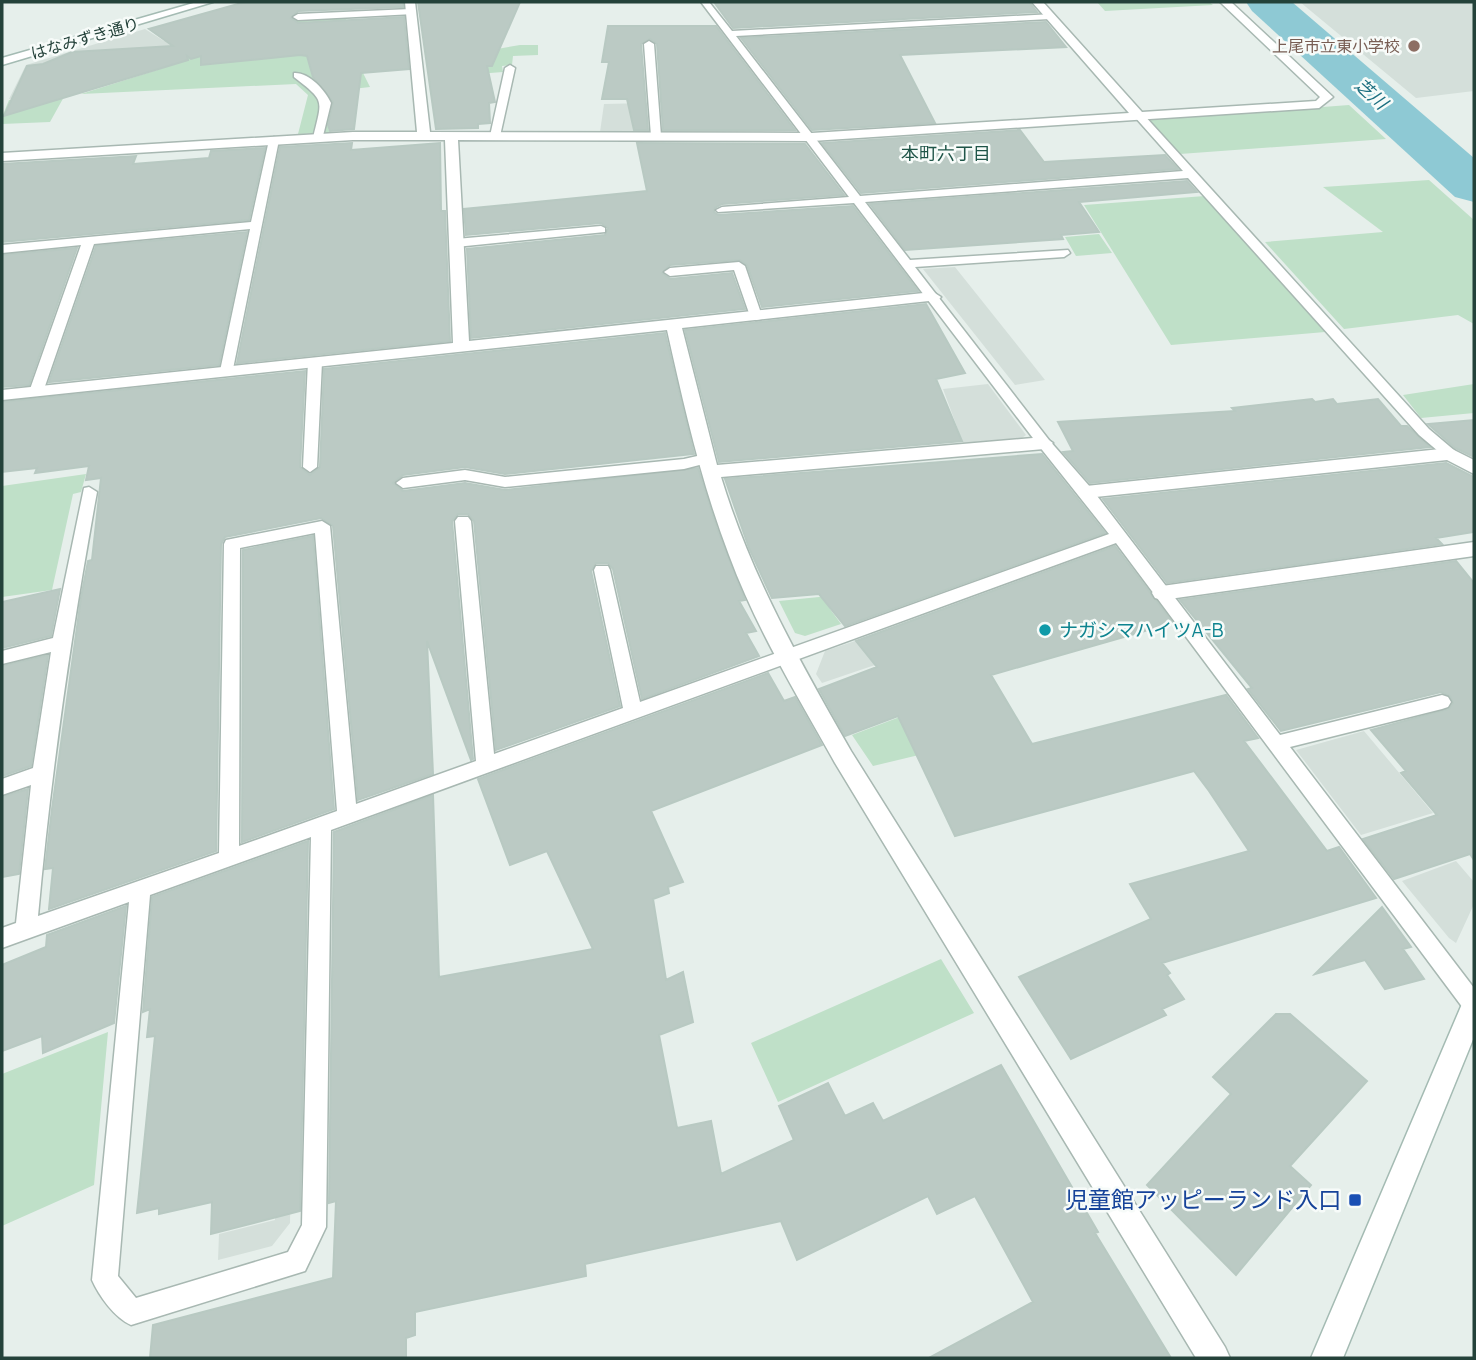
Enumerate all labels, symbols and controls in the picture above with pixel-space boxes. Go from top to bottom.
street label: はなみずき通り [28,12,142,64]
place label: 上尾市立東小学校 [1272,35,1400,57]
marker: 上尾市立東小学校 [1406,38,1422,54]
water label: 芝川 [1350,72,1395,116]
district label: 本町六丁目 [901,141,991,165]
place label: ナガシマハイツA-B [1059,617,1224,643]
marker: ナガシマハイツA-B [1037,622,1053,638]
place label: 児童館アッピーランド入口 [1065,1183,1341,1215]
marker: 児童館アッピーランド入口 [1347,1192,1363,1208]

